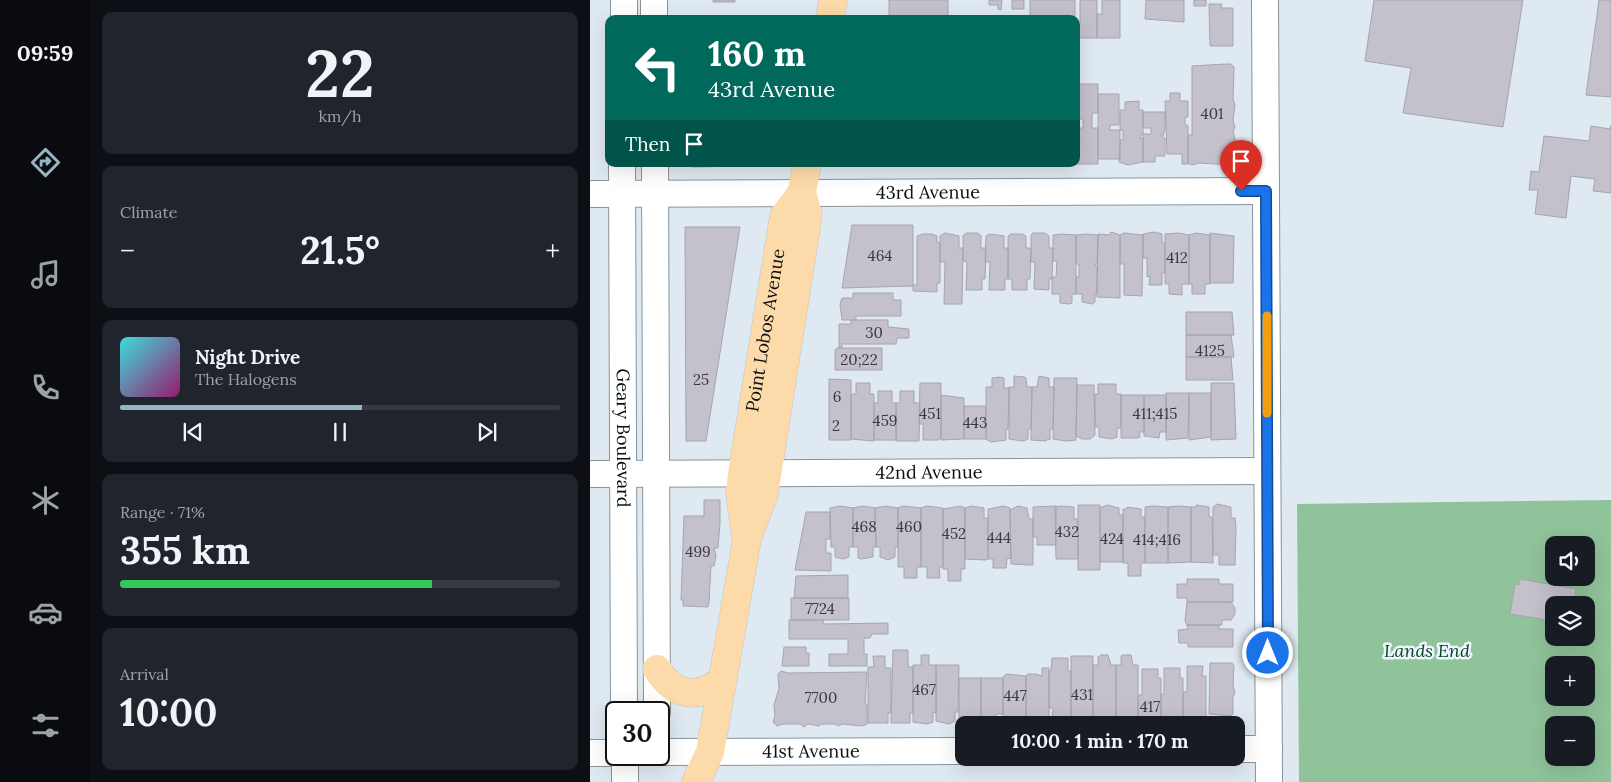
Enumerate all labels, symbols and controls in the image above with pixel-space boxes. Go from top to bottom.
text: 160 m [708,31,806,76]
text: 22 [305,32,375,115]
icon: left [625,35,690,100]
text: 09:59 [17,39,73,67]
text: 43rd Avenue [708,75,835,103]
house number: 401 [1201,104,1223,123]
text: km/h [318,106,362,126]
icon: arrive [680,130,708,158]
text: Then [625,132,670,156]
pin [1220,140,1262,191]
icon: directions [28,145,63,180]
icon: arrive [1227,147,1255,175]
street label: 43rd Avenue [876,180,980,204]
text: Climate [120,202,177,222]
text: 21.5° [300,226,380,274]
text: − [120,233,135,269]
text: + [545,233,560,269]
house number: 464 [868,246,892,265]
street label: Point Lobos Avenue [740,247,790,414]
house number: 412 [1166,248,1188,267]
icon: music [28,257,63,292]
house number: 30 [865,323,883,342]
house number: 4125 [1195,341,1225,360]
text: Night Drive [195,345,300,369]
house number: 20;22 [840,350,878,369]
text: The Halogens [195,369,297,389]
street label: Geary Boulevard [612,369,635,508]
icon: phone [28,370,63,405]
house number: 25 [693,370,709,389]
house number: 6 [833,387,841,406]
house number: 451 [919,404,941,423]
house number: 411;415 [1133,404,1177,423]
house number: 459 [873,411,897,430]
house number: 443 [963,413,987,432]
house number: 2 [832,416,840,435]
icon: previous [179,418,207,446]
icon: pause [326,418,354,446]
icon: next [473,418,501,446]
street label: 42nd Avenue [875,460,983,484]
icon: climate [28,483,63,518]
text: Range · 71% [120,502,205,522]
house number: 468 [851,517,877,536]
house number: 460 [896,517,922,536]
house number: 432 [1055,522,1079,541]
house number: 452 [942,524,966,543]
text: 355 km [120,526,250,574]
house number: 444 [987,528,1011,547]
house number: 424 [1100,529,1124,548]
house number: 414;416 [1133,530,1181,549]
map controls [1545,536,1595,766]
button: sound [1545,536,1595,586]
house number: 499 [685,542,711,561]
icon: car [28,595,63,630]
button: layers [1545,596,1595,646]
house number: 7724 [805,599,835,618]
position arrow [1241,626,1293,678]
park label: Lands End [1384,639,1470,662]
button: + [1545,656,1595,706]
text: Arrival [120,664,169,684]
house number: 467 [912,680,936,699]
house number: 431 [1071,685,1093,704]
house number: 447 [1003,686,1027,705]
text: 10:00 [120,688,217,736]
house number: 7700 [805,688,837,707]
house number: 417 [1140,697,1160,716]
speed limit sign: 30 [605,701,670,766]
icon: filters [28,708,63,743]
button: − [1545,716,1595,766]
text: 10:00 · 1 min · 170 m [1011,729,1189,753]
street label: 41st Avenue [762,739,860,763]

